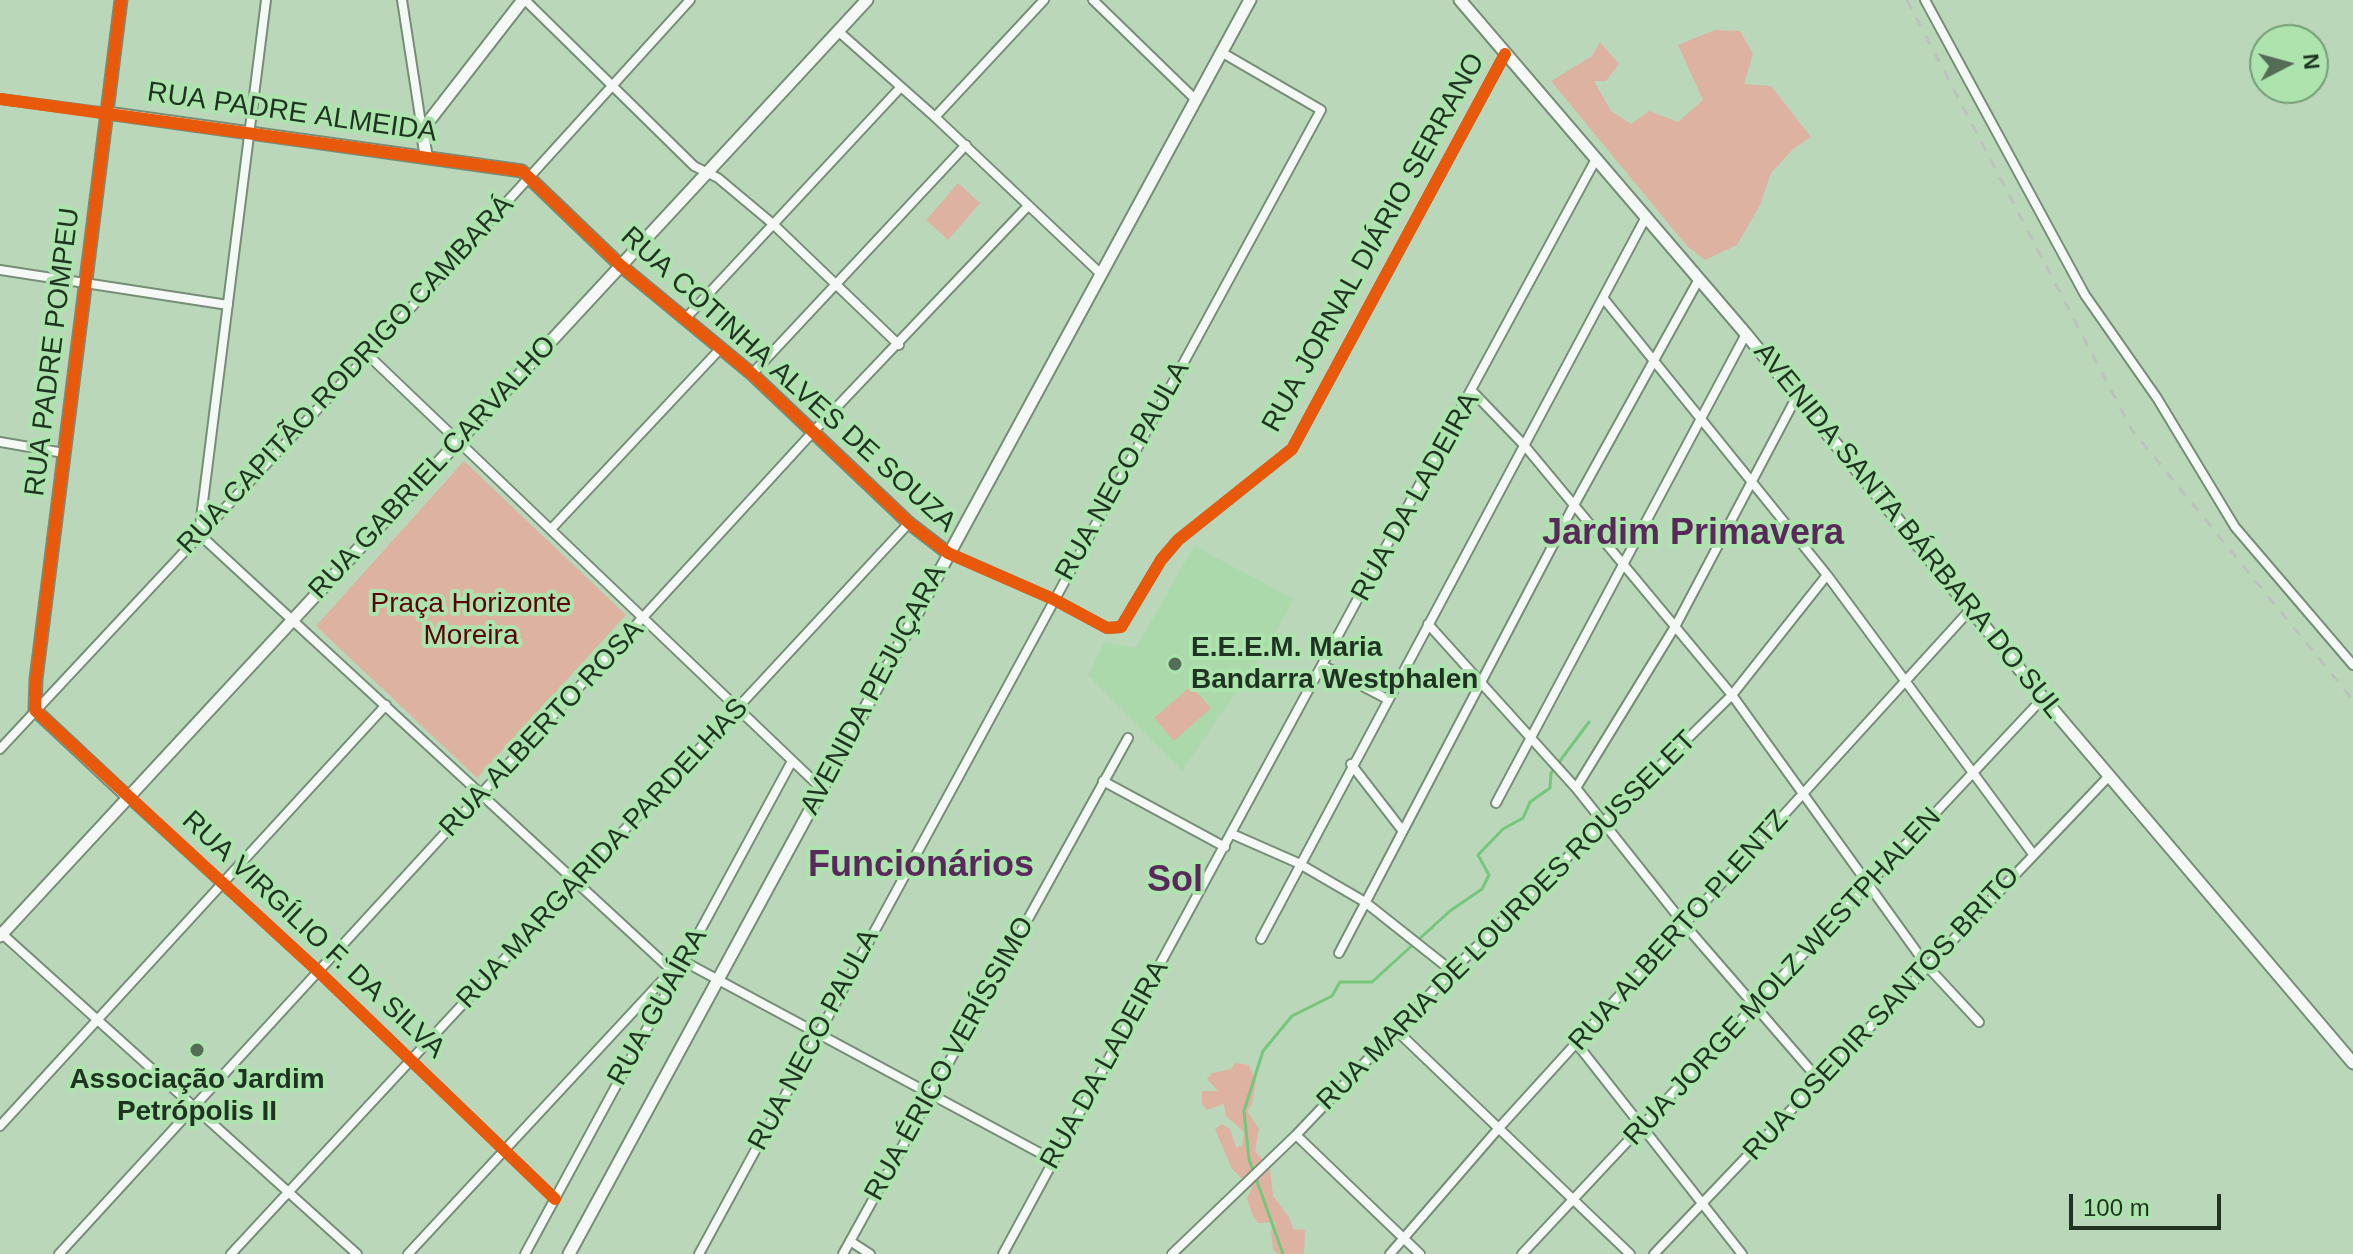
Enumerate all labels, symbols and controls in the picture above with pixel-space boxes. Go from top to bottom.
north arrow [2249,24,2329,104]
street label: RUA JORNAL DIÁRIO SERRANO [1256,48,1492,438]
text: N [2298,52,2325,71]
street label: RUA PADRE ALMEIDA [145,76,439,150]
street label: RUA CAPITÃO RODRIGO CAMBARÁ [171,189,521,561]
street label: RUA PADRE POMPEU [19,206,87,498]
street label: RUA COTINHA ALVES DE SOUZA [613,220,963,540]
street label: RUA GABRIEL CARVALHO [302,329,564,607]
street label: AVENIDA SANTA BÁRBARA DO SUL [1746,336,2070,726]
street label: RUA NECO PAULA [1049,356,1197,586]
street label: RUA DA LADEIRA [1345,387,1487,607]
district label: Jardim Primavera [1542,512,1844,556]
street label: AVENIDA PEJUÇARA [794,559,954,821]
park label: Praça Horizonte Moreira [371,587,571,653]
street label: RUA ALBERTO ROSA [433,614,651,844]
place label: E.E.E.M. Maria Bandarra Westphalen [1191,631,1478,697]
marker: E.E.E.M. Maria Bandarra Westphalen [1166,655,1184,673]
street label: RUA MARGARIDA PARDELHAS [450,692,756,1016]
street label: RUA MARIA DE LOURDES ROUSSELET [1310,724,1704,1118]
street label: RUA JORGE MOLZ WESTPHALEN [1617,801,1949,1153]
street label: RUA VIRGÍLIO F. DA SILVA [174,804,452,1066]
street label: RUA ALBERTO PLENTZ [1562,804,1796,1058]
district label: Funcionários [808,844,1034,888]
district label: Sol [1147,859,1203,903]
street label: RUA OSEDIR SANTOS BRITO [1737,860,2027,1168]
street label: RUA ÉRICO VERÍSSIMO [858,911,1042,1207]
street label: RUA GUAÍRA [601,923,715,1091]
street label: RUA NECO PAULA [742,924,886,1156]
street label: RUA DA LADEIRA [1034,955,1176,1175]
marker: Associação Jardim Petrópolis II [188,1041,206,1059]
place label: Associação Jardim Petrópolis II [69,1063,325,1129]
scale bar [2073,1178,2225,1228]
text: 100 m [2083,1194,2150,1221]

